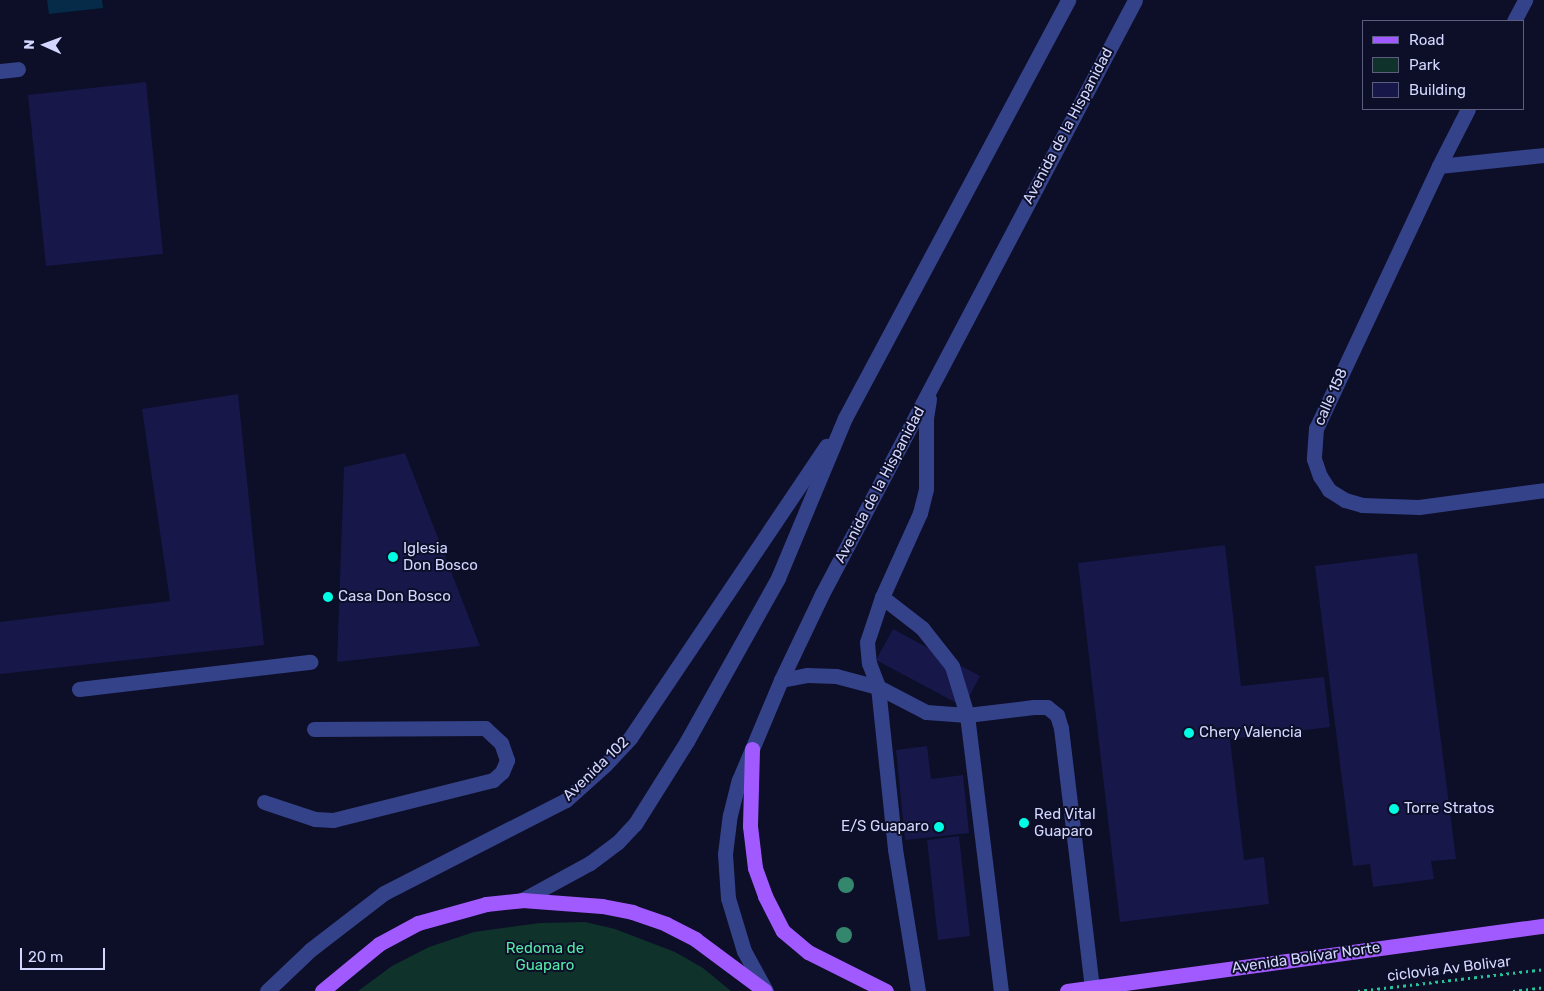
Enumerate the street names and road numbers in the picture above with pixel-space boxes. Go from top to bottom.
street label: Avenida de la Hispanidad [1019,45,1117,207]
street label: calle 158 [1310,366,1352,428]
street label: Avenida de la Hispanidad [831,404,929,566]
street label: Avenida 102 [559,733,633,805]
street label: Avenida Bolívar Norte [1230,939,1382,977]
street label: ciclovia Av Bolivar [1386,952,1512,986]

